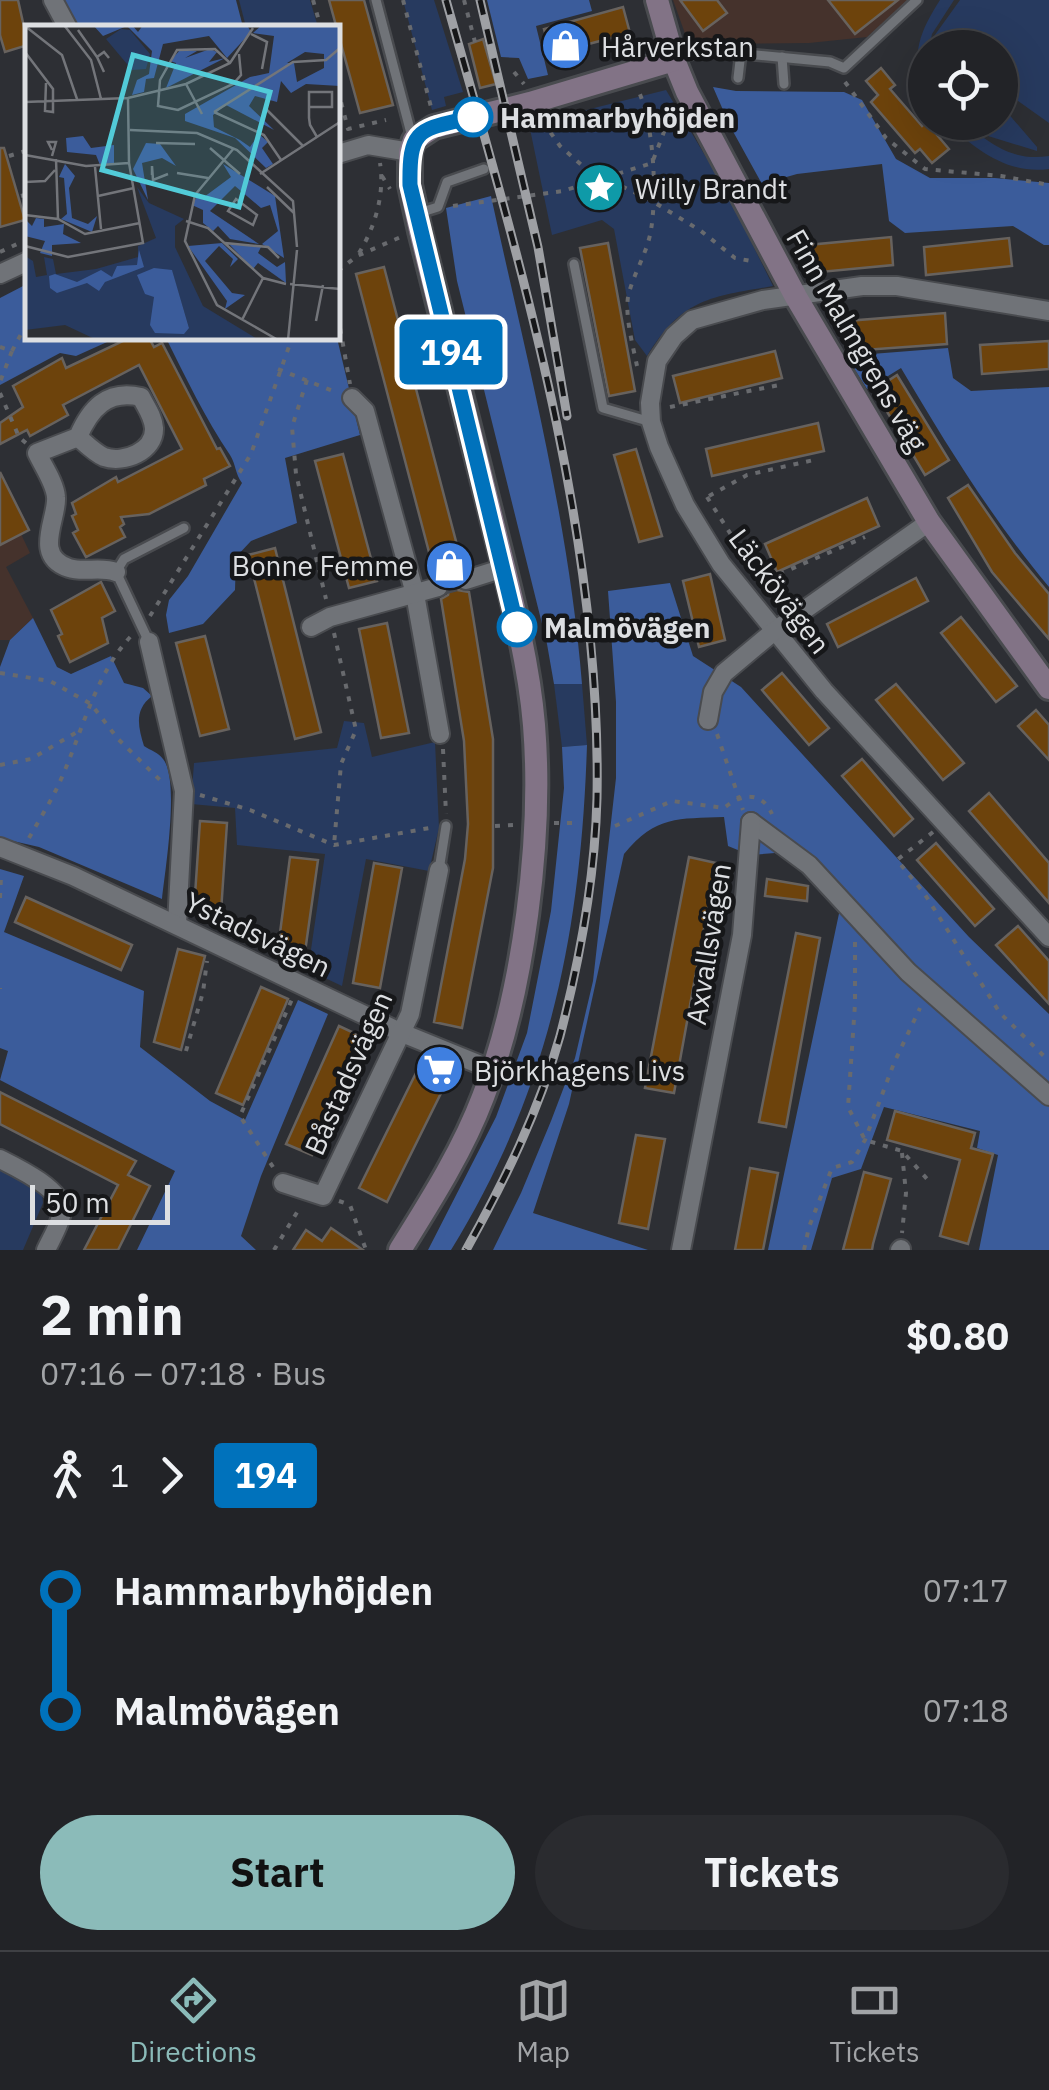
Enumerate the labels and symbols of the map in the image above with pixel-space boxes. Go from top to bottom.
shop icon: Hårverkstan [540,20,592,72]
inset map [25,25,340,340]
place label: Hårverkstan [601,28,754,65]
marker: Hammarbyhöjden [454,98,492,136]
place label: Hammarbyhöjden [500,99,735,136]
place icon: Willy Brandt [574,162,626,214]
place label: Willy Brandt [635,170,788,207]
street label: Finn Malmgrens väg [778,222,936,458]
line badge: 194 [394,320,508,384]
street label: Läckövägen [721,521,839,661]
shop icon: Bonne Femme [423,539,475,591]
place label: Bonne Femme [232,547,414,584]
marker: Malmövägen [498,608,536,646]
place label: Malmövägen [544,609,710,646]
street label: Axvallsvägen [677,860,739,1028]
street label: Ystadsvägen [179,883,337,985]
street label: Båstadsvägen [295,985,401,1161]
supermarket icon: Björkhagens Livs [413,1044,465,1096]
place label: Björkhagens Livs [474,1052,685,1089]
scale bar [30,1180,170,1224]

